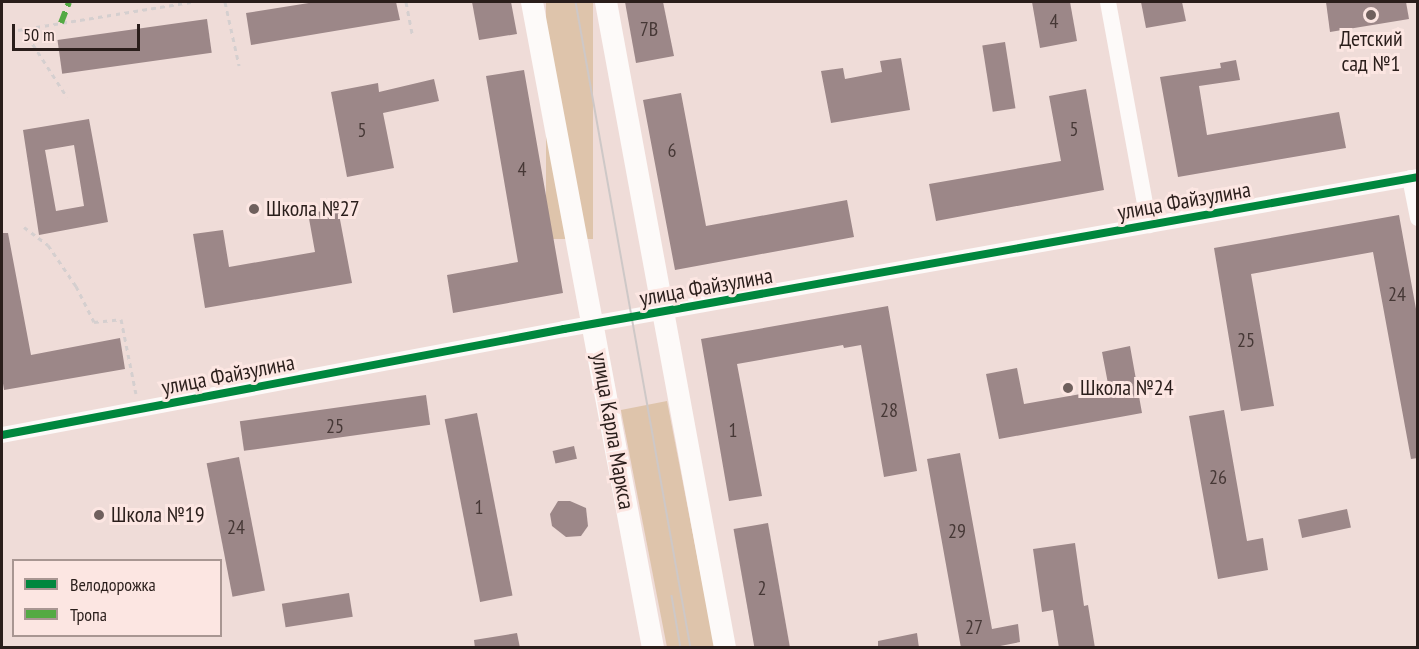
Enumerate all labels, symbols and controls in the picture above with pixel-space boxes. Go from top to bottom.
marker: Детский сад №1 [1364,8,1378,22]
house number: 4 [1050,9,1058,33]
scale bar [15,12,142,50]
house number: 7В [640,17,658,41]
text: 50 m [23,23,55,46]
place label: Детский сад №1 [1339,25,1403,76]
house number: 5 [1070,117,1078,141]
house number: 5 [358,118,366,142]
house number: 6 [668,138,676,162]
house number: 4 [518,157,526,181]
street label: улица Файзулина [1115,176,1253,226]
place label: Школа №27 [266,196,360,222]
marker: Школа №27 [247,202,261,216]
street label: улица Файзулина [637,262,775,312]
house number: 24 [1388,282,1406,306]
house number: 25 [1237,328,1255,352]
street label: улица Файзулина [159,349,297,401]
street label: улица Карла Маркса [586,351,640,511]
place label: Школа №24 [1080,375,1174,401]
marker: Школа №24 [1061,381,1075,395]
house number: 28 [880,398,898,422]
house number: 25 [326,414,344,438]
house number: 1 [729,418,737,442]
house number: 26 [1209,465,1227,489]
house number: 1 [475,495,483,519]
place label: Школа №19 [111,502,205,528]
marker: Школа №19 [92,508,106,522]
house number: 24 [227,515,245,539]
house number: 29 [948,519,966,543]
legend [12,559,222,637]
text: Велодорожка [70,573,156,596]
house number: 2 [758,576,766,600]
text: Тропа [70,603,107,626]
house number: 27 [965,615,983,639]

